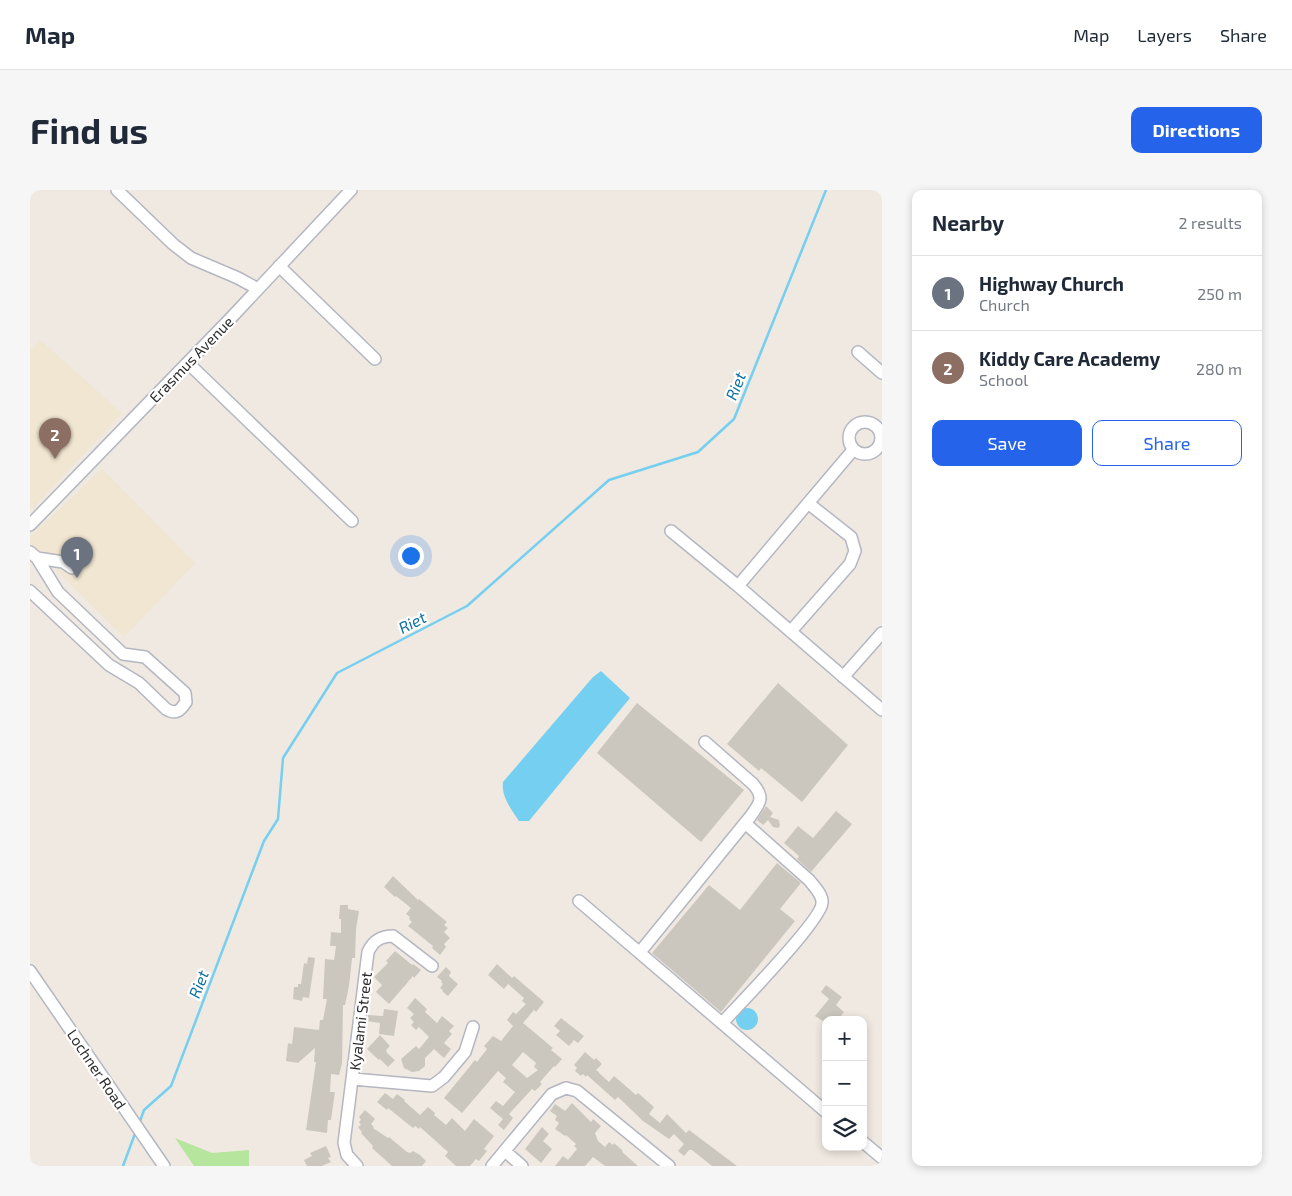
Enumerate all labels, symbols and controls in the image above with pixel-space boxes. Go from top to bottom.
text: Map [25,20,75,49]
text: Map [1073,24,1109,46]
text: Layers [1137,24,1192,46]
text: Share [1220,24,1267,46]
button: Directions [1131,107,1262,153]
text: Find us [30,109,148,151]
text: Nearby [932,210,1004,235]
text: 2 results [1179,213,1242,232]
text: Highway Church [979,272,1124,295]
text: 1 [945,284,951,303]
text: 250 m [1197,284,1242,303]
text: Church [979,295,1030,314]
street label: Erasmus Avenue [145,312,237,406]
text: Kiddy Care Academy [979,347,1160,370]
text: 2 [943,359,953,378]
text: 280 m [1196,359,1242,378]
water label: Riet [721,368,749,403]
text: School [979,370,1028,389]
pin: 2 [39,418,71,459]
button: Save [932,420,1082,466]
button: Share [1092,420,1242,466]
pin: 1 [61,537,93,578]
your location [398,543,424,569]
water label: Riet [395,607,430,637]
water label: Riet [184,966,212,1001]
street label: Kyalami Street [345,970,375,1071]
map controls [822,1016,867,1151]
button: + [822,1016,867,1061]
street label: Lochner Road [64,1026,130,1112]
button: − [822,1061,867,1106]
button: layers [822,1106,867,1151]

